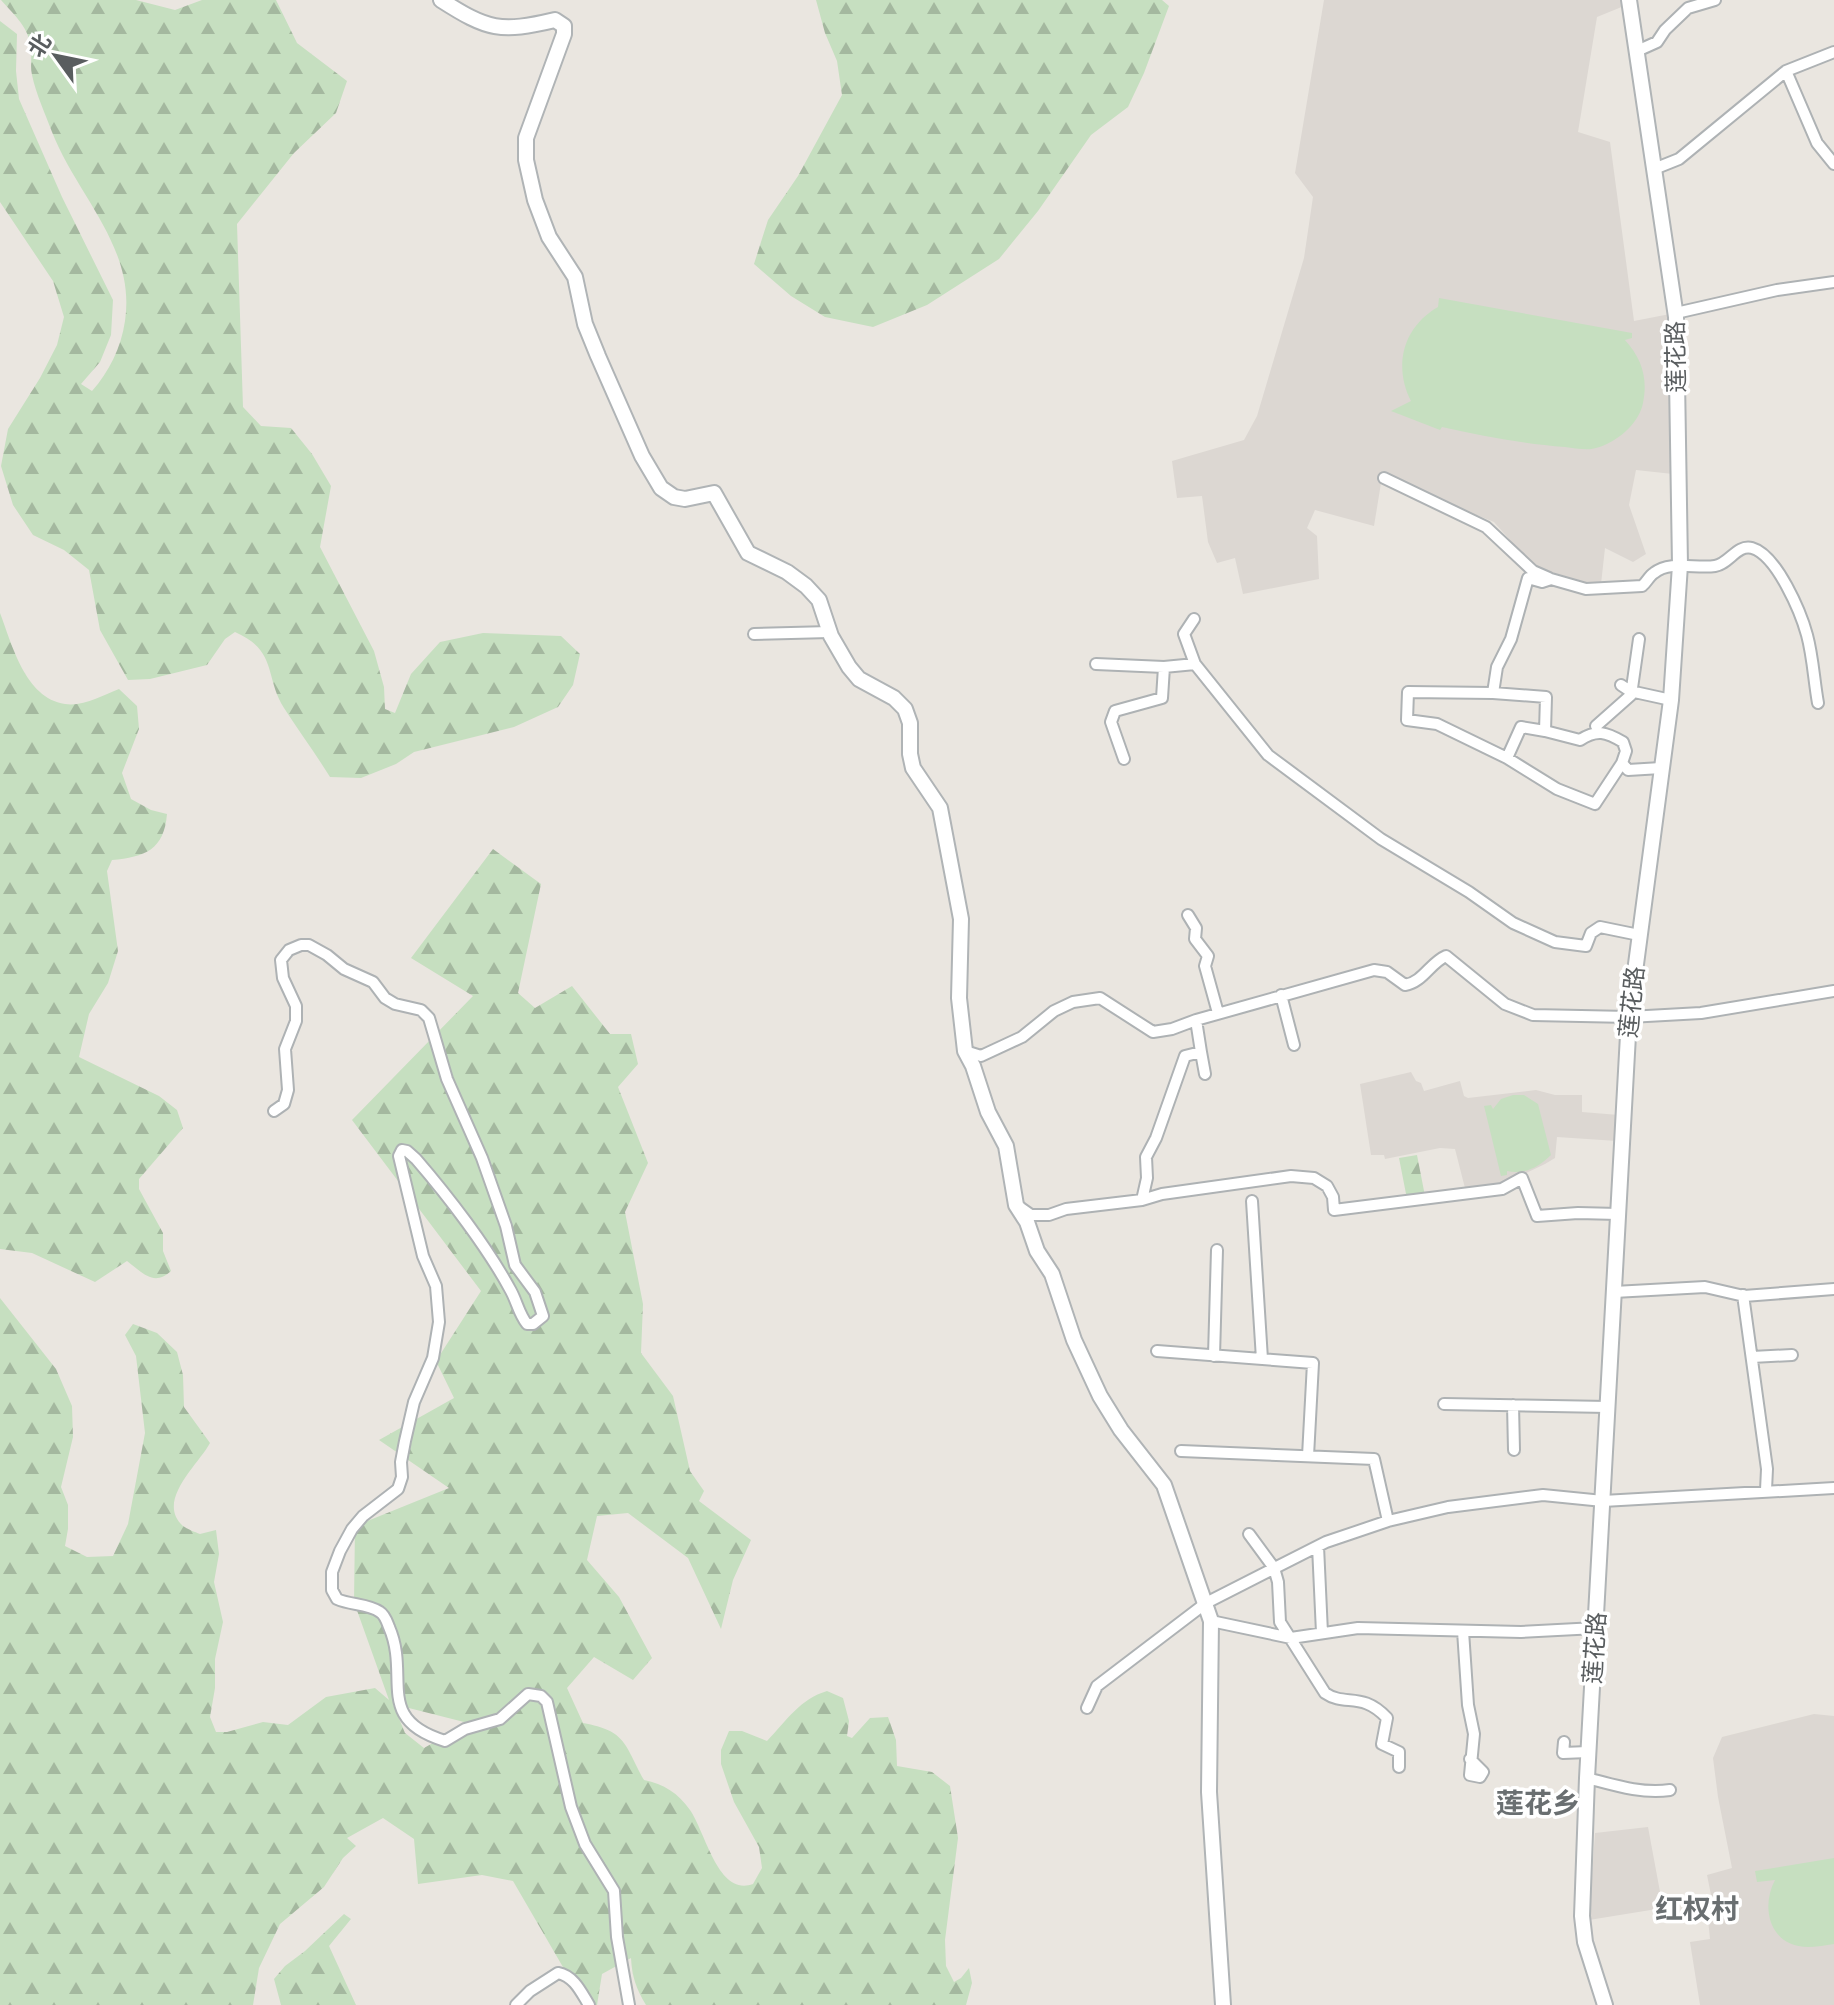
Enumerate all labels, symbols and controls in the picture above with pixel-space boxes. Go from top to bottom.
north arrow [16,16,96,96]
text: 北 [21,28,59,63]
street label: 莲花路 [1659,321,1693,393]
street label: 莲花路 [1612,965,1652,1039]
street label: 莲花路 [1577,1611,1613,1685]
district label: 莲花乡 [1496,1785,1580,1823]
district label: 红权村 [1655,1891,1739,1929]

